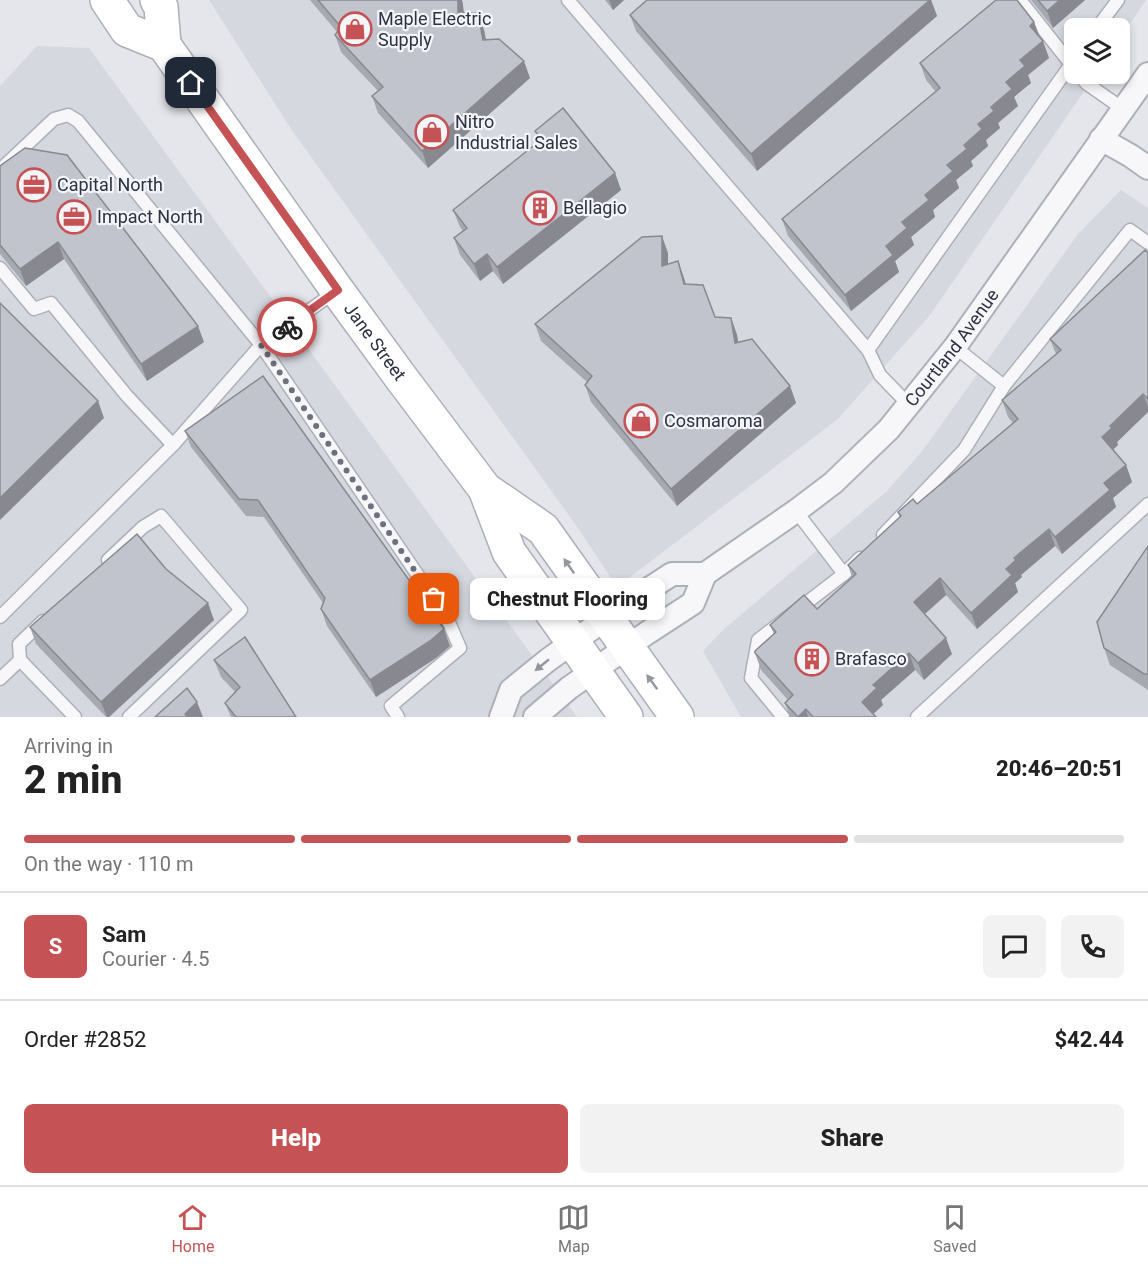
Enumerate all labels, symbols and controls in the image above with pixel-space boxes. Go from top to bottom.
place label: Maple Electric Supply [378,8,491,50]
shop icon: Maple Electric Supply [337,11,373,47]
map controls [1064,18,1130,84]
button: layers [1064,18,1130,84]
pin [165,57,216,108]
icon: home [174,66,207,99]
place label: Nitro Industrial Sales [455,111,578,153]
shop icon: Nitro Industrial Sales [414,114,450,150]
office icon: Capital North [16,167,52,203]
place label: Capital North [57,174,163,195]
building icon: Bellagio [522,190,558,226]
place label: Bellagio [563,197,627,218]
office icon: Impact North [56,199,92,235]
place label: Impact North [97,206,203,227]
street label: Courtland Avenue [900,285,1003,411]
courier [257,297,317,357]
street label: Jane Street [340,298,411,385]
icon: bike [271,311,304,344]
shop icon: Cosmaroma [623,403,659,439]
place label: Cosmaroma [664,410,763,431]
one-way arrow [563,558,575,574]
pin [408,573,459,624]
callout: Chestnut Flooring [470,578,665,620]
icon: bag [417,582,450,615]
text: Chestnut Flooring [487,587,648,611]
building icon: Brafasco [794,641,830,677]
place label: Brafasco [835,648,907,669]
one-way arrow [535,658,550,671]
one-way arrow [647,675,659,690]
text: Arriving in [24,734,113,758]
text: 20:46–20:51 [996,756,1124,781]
text: 2 min [24,757,122,803]
text: On the way · 110 m [24,852,193,876]
button: chat [983,915,1046,978]
button: phone [1061,915,1124,978]
text: Sam [102,922,146,947]
text: S [49,934,62,959]
text: Courier · 4.5 [102,947,209,971]
text: Order #2852 [24,1027,146,1052]
text: $42.44 [1055,1027,1124,1052]
button: Help [24,1104,568,1173]
button: Share [580,1104,1124,1173]
tab: Home [171,1201,215,1256]
tab: Map [557,1201,590,1256]
tab: Saved [933,1201,977,1256]

